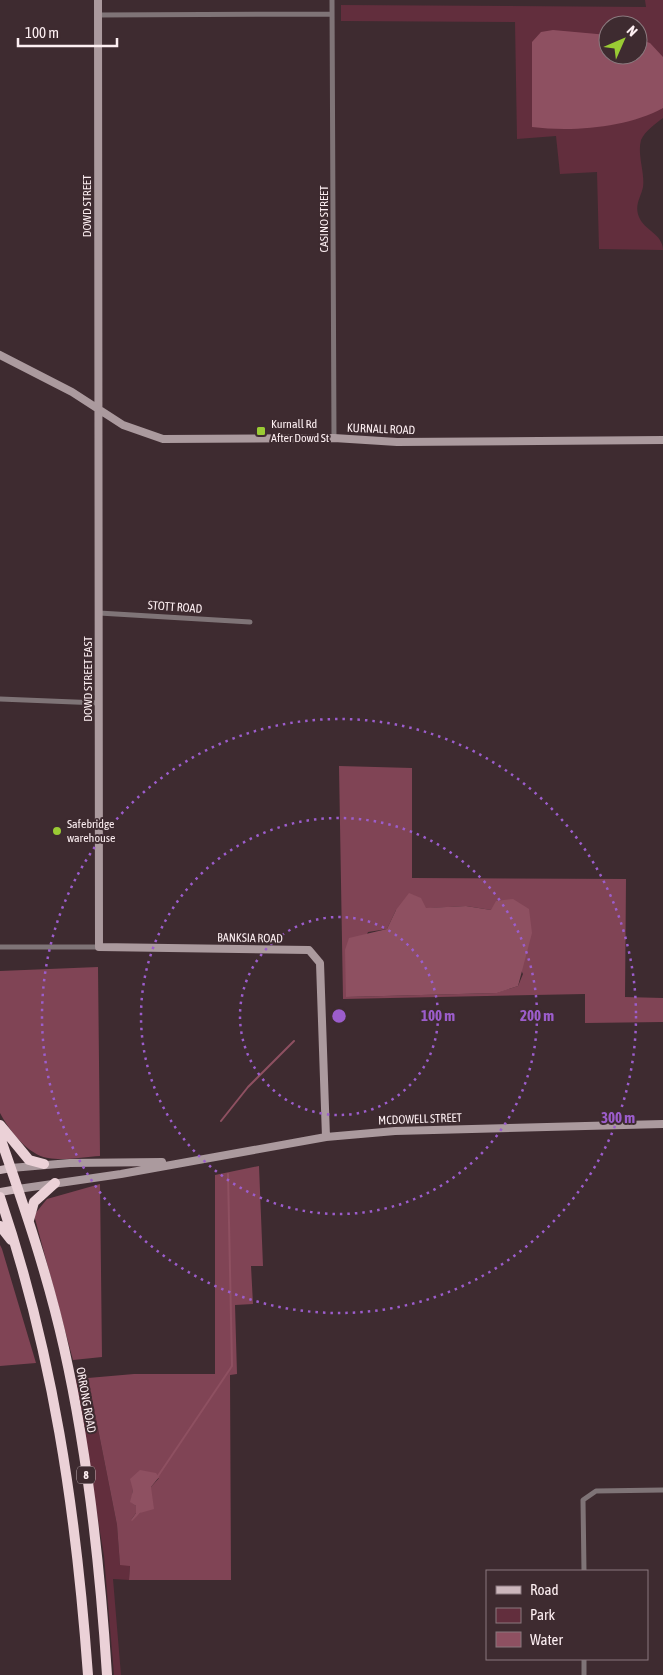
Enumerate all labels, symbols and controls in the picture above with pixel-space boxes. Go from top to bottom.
scale bar [18,15,116,47]
north arrow [598,15,648,65]
text: N [624,22,641,39]
text: 100 m [25,24,59,41]
street label: DOWD STREET [80,174,94,237]
street label: CASINO STREET [317,185,331,252]
place label: Kurnall Rd After Dowd St [271,417,330,445]
street label: KURNALL ROAD [347,421,416,437]
marker: Kurnall Rd After Dowd St [255,425,267,437]
street label: STOTT ROAD [147,598,203,616]
street label: DOWD STREET EAST [81,636,95,722]
place label: Safebridge warehouse [67,817,116,845]
marker: Safebridge warehouse [51,825,63,837]
street label: BANKSIA ROAD [217,930,283,946]
centre of rings [330,1007,348,1025]
text: 100 m [421,1007,455,1024]
text: 200 m [520,1007,554,1024]
text: 300 m [601,1109,635,1126]
street label: MCDOWELL STREET [378,1111,463,1127]
street label: ORRONG ROAD [73,1366,99,1434]
road number: 8 [77,1466,95,1484]
legend [486,1570,648,1660]
text: Road [530,1581,559,1598]
text: Park [530,1606,555,1623]
text: Water [530,1631,563,1648]

